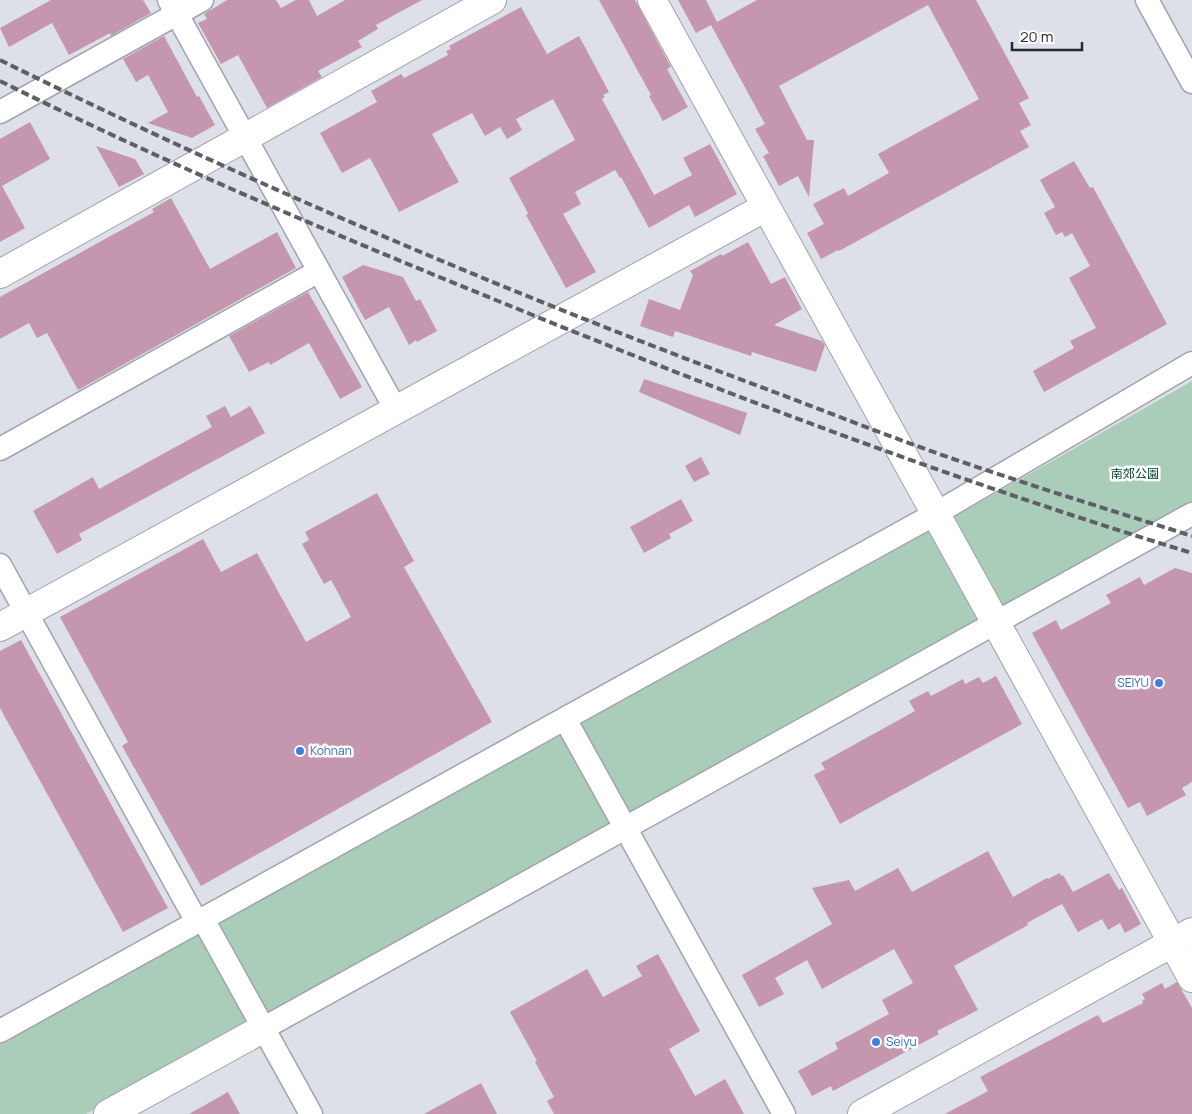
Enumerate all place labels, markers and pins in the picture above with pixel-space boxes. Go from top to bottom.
place label: SEIYU [1117,674,1149,691]
marker: SEIYU [1153,677,1165,689]
place label: Kohnan [310,742,352,759]
marker: Kohnan [294,745,306,757]
place label: Seiyu [886,1033,917,1050]
marker: Seiyu [870,1036,882,1048]

